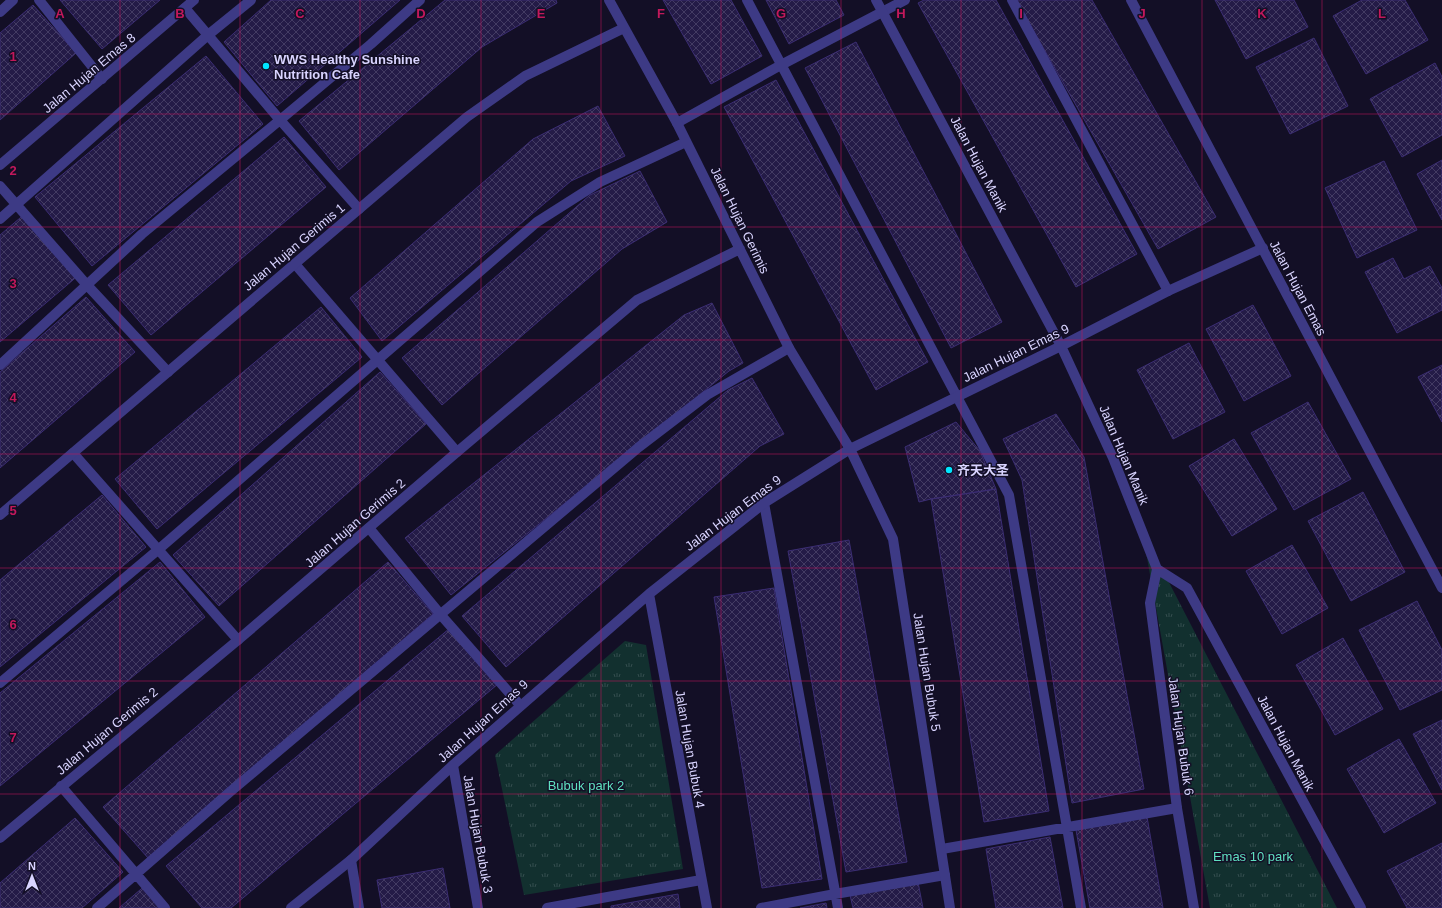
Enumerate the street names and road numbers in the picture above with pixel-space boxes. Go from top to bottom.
street label: Jalan Hujan Emas 8 [40,30,138,116]
street label: Jalan Hujan Manik [947,113,1011,215]
street label: Jalan Hujan Gerimis [708,164,773,276]
street label: Jalan Hujan Gerimis 1 [240,200,348,294]
street label: Jalan Hujan Emas [1267,238,1330,339]
street label: Jalan Hujan Emas 9 [960,321,1072,385]
street label: Jalan Hujan Manik [1096,403,1152,508]
street label: Jalan Hujan Emas 9 [682,472,784,554]
street label: Jalan Hujan Gerimis 2 [302,475,408,571]
street label: Jalan Hujan Bubuk 5 [910,612,944,732]
street label: Jalan Hujan Bubuk 6 [1165,676,1197,796]
street label: Jalan Hujan Emas 9 [435,677,531,765]
street label: Jalan Hujan Gerimis 2 [53,684,161,778]
street label: Jalan Hujan Bubuk 4 [672,689,708,809]
street label: Jalan Hujan Manik [1254,692,1318,794]
street label: Jalan Hujan Bubuk 3 [460,774,496,894]

